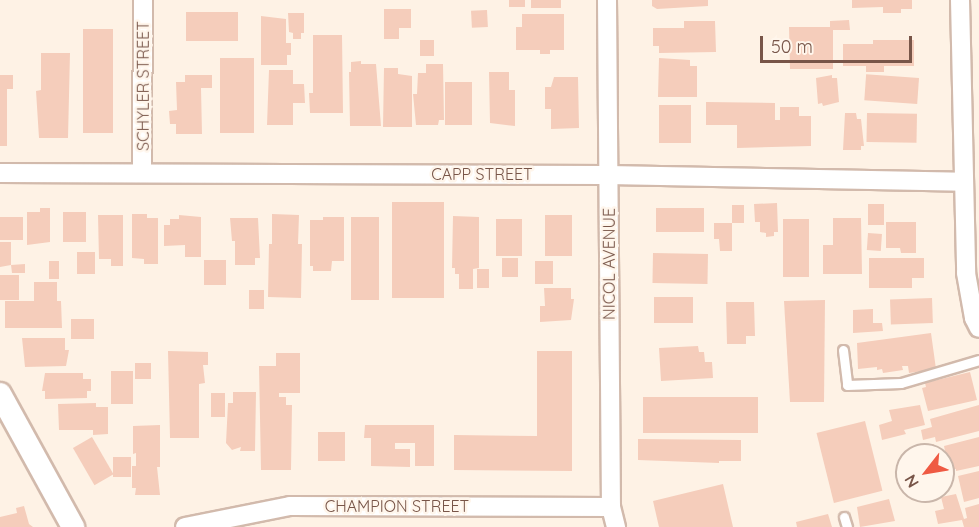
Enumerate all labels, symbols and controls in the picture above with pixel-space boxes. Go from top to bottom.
street label: SCHYLER STREET [133,21,153,151]
scale bar [763,24,914,62]
text: 50 m [771,35,813,58]
street label: CAPP STREET [431,164,533,184]
street label: NICOL AVENUE [599,208,619,320]
north arrow [895,443,955,503]
text: N [900,471,923,491]
street label: CHAMPION STREET [325,496,469,516]

